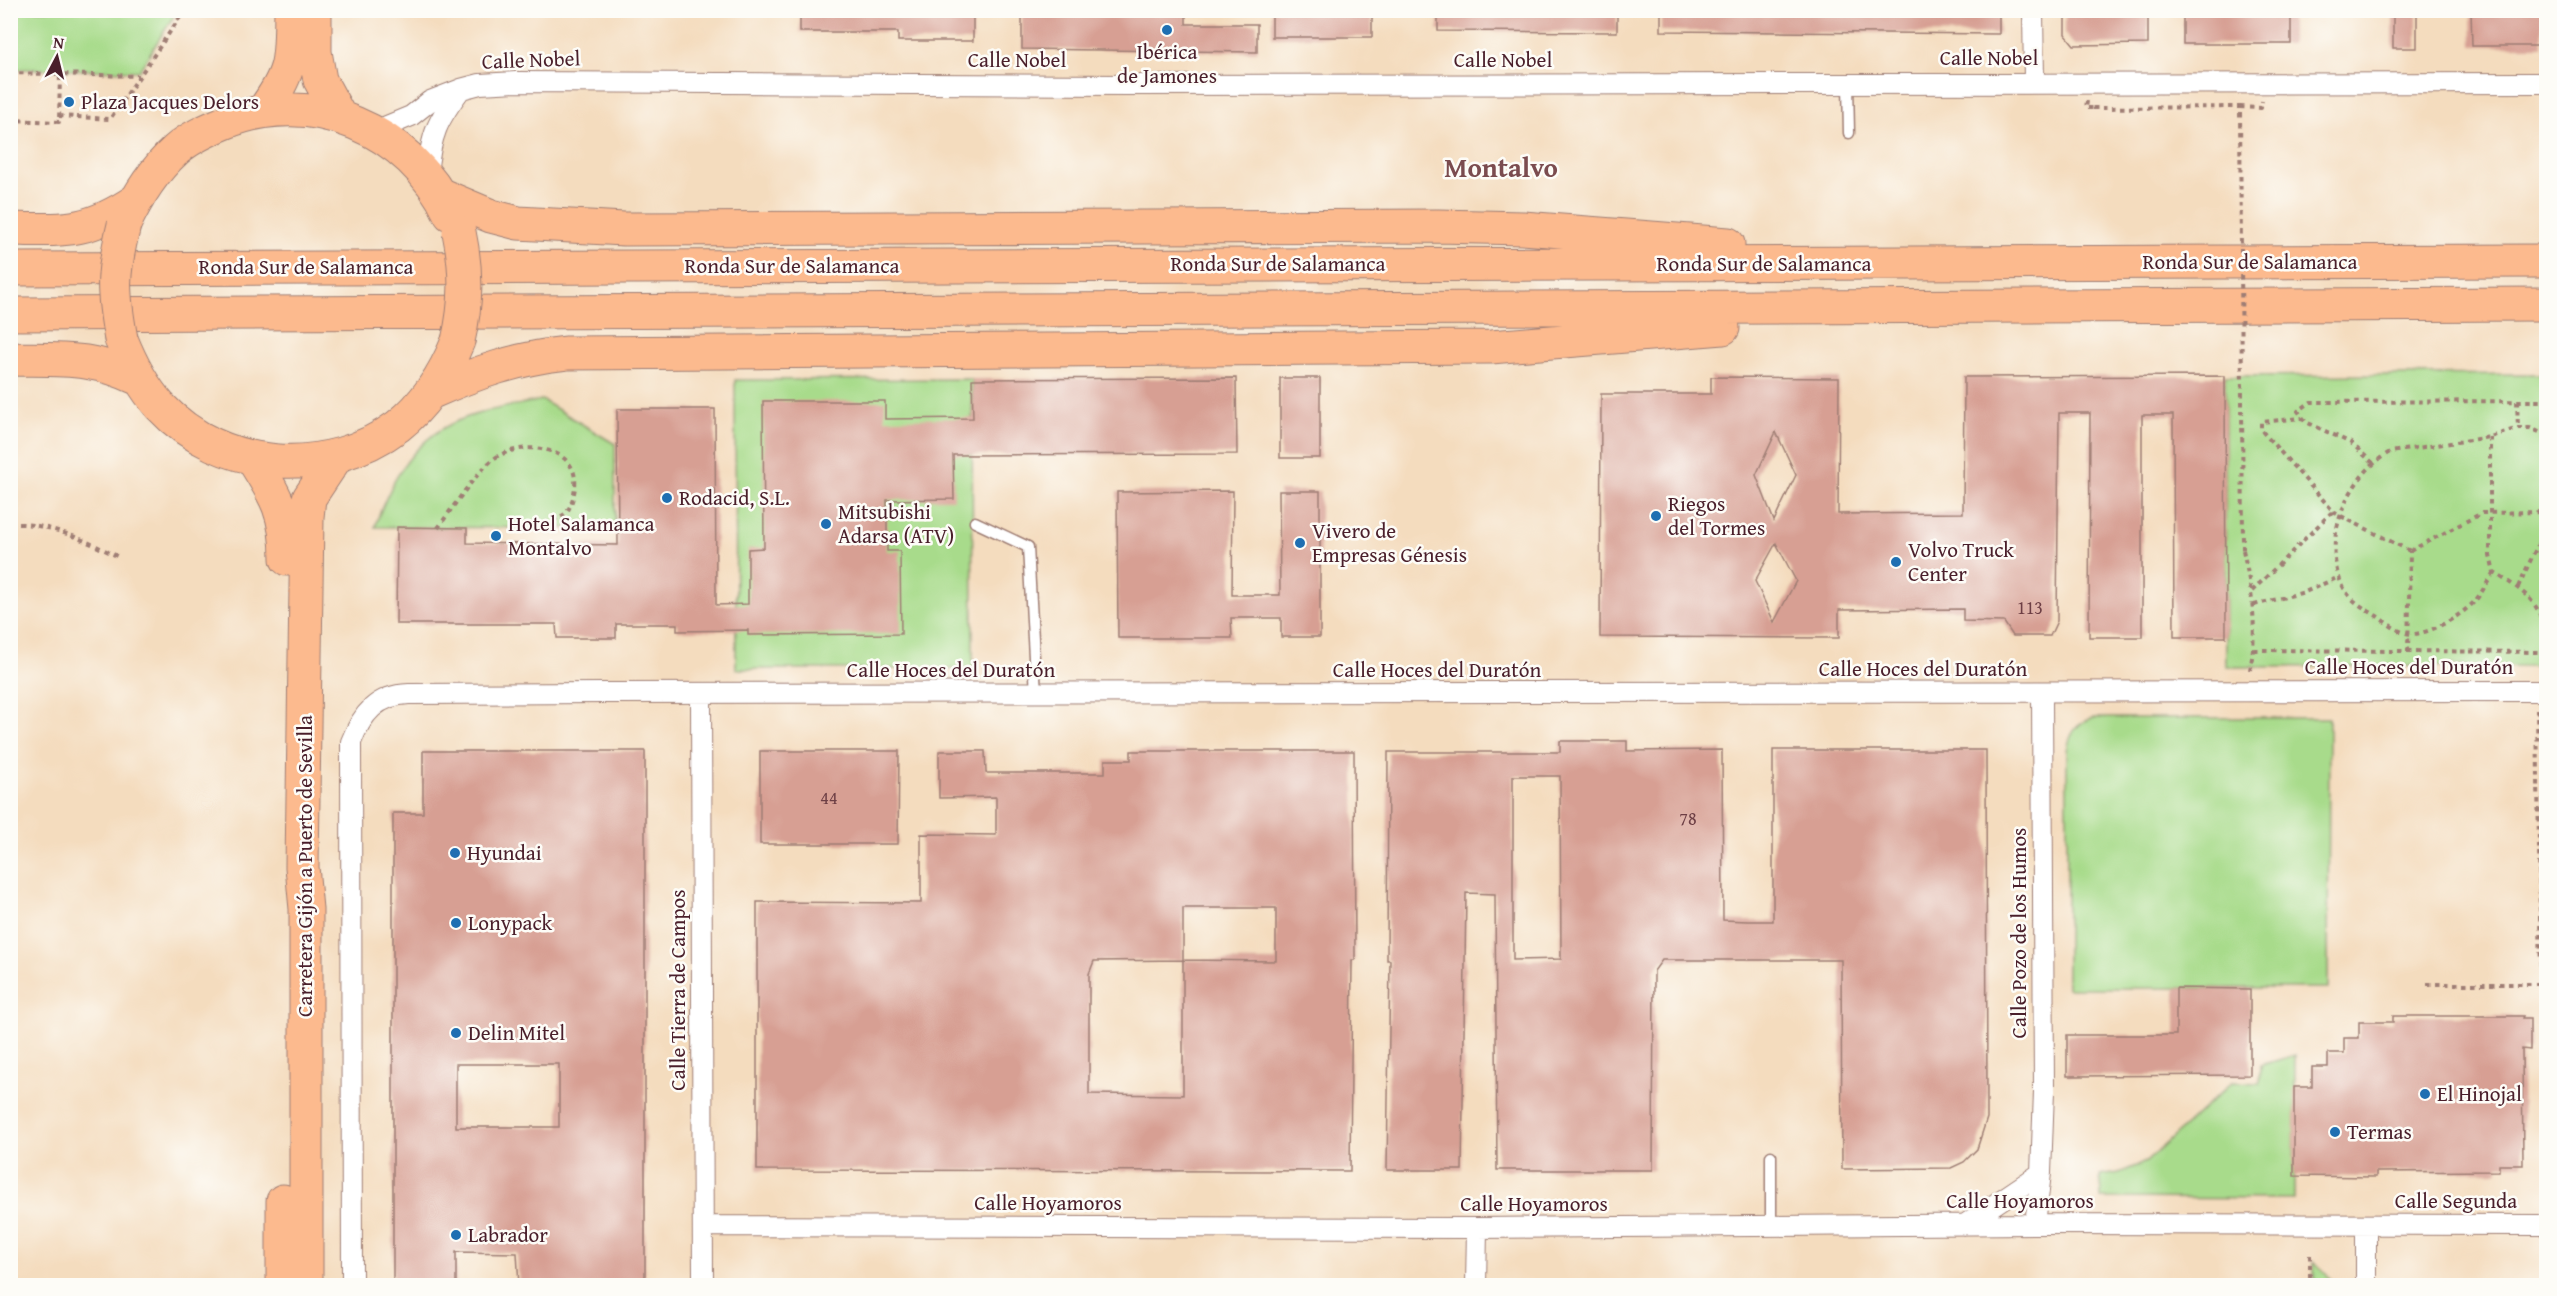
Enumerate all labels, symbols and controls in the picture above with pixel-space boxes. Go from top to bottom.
marker: Ibérica de Jamones [1160,23,1174,37]
north arrow [27,27,87,87]
text: N [52,30,66,55]
place label: Ibérica de Jamones [1117,36,1217,91]
street label: Calle Nobel [481,42,581,77]
street label: Calle Nobel [1940,42,2038,73]
street label: Calle Nobel [968,44,1066,75]
street label: Calle Nobel [1454,44,1552,75]
place label: Plaza Jacques Delors [81,86,259,117]
marker: Plaza Jacques Delors [62,95,76,109]
district label: Montalvo [1444,147,1558,187]
street label: Ronda Sur de Salamanca [2142,246,2358,277]
street label: Ronda Sur de Salamanca [1170,248,1386,279]
street label: Ronda Sur de Salamanca [1656,248,1872,279]
street label: Ronda Sur de Salamanca [684,250,900,281]
street label: Ronda Sur de Salamanca [198,251,414,282]
place label: Rodacid, S.L. [679,482,790,513]
place label: Riegos del Tormes [1668,488,1765,543]
marker: Rodacid, S.L. [660,491,674,505]
place label: Mitsubishi Adarsa (ATV) [838,496,954,551]
place label: Hotel Salamanca Montalvo [508,508,655,563]
marker: Riegos del Tormes [1649,509,1663,523]
place label: Vivero de Empresas Génesis [1312,515,1467,570]
marker: Mitsubishi Adarsa (ATV) [819,517,833,531]
marker: Hotel Salamanca Montalvo [489,529,503,543]
place label: Volvo Truck Center [1908,534,2014,589]
marker: Vivero de Empresas Génesis [1293,536,1307,550]
marker: Volvo Truck Center [1889,555,1903,569]
house number: 113 [2017,594,2043,621]
street label: Calle Hoces del Duratón [2305,651,2513,682]
street label: Calle Hoces del Duratón [1819,653,2027,684]
street label: Calle Hoces del Duratón [847,654,1055,685]
street label: Calle Hoces del Duratón [1333,654,1541,685]
street label: Carretera Gijón a Puerto de Sevilla [289,715,320,1017]
house number: 44 [820,784,838,811]
house number: 78 [1679,805,1697,832]
street label: Calle Pozo de los Humos [2003,828,2034,1038]
place label: Hyundai [467,837,542,868]
marker: Hyundai [448,846,462,860]
street label: Calle Tierra de Campos [662,889,693,1091]
place label: Lonypack [468,907,552,938]
marker: Lonypack [449,916,463,930]
place label: Delin Mitel [468,1017,565,1048]
marker: Delin Mitel [449,1026,463,1040]
place label: El Hinojal [2437,1078,2522,1109]
marker: El Hinojal [2418,1087,2432,1101]
place label: Termas [2347,1116,2412,1147]
marker: Termas [2328,1125,2342,1139]
street label: Calle Hoyamoros [1946,1185,2094,1216]
street label: Calle Segunda [2395,1185,2517,1216]
street label: Calle Hoyamoros [974,1187,1122,1218]
street label: Calle Hoyamoros [1460,1188,1608,1219]
place label: Labrador [468,1219,548,1250]
marker: Labrador [449,1228,463,1242]

